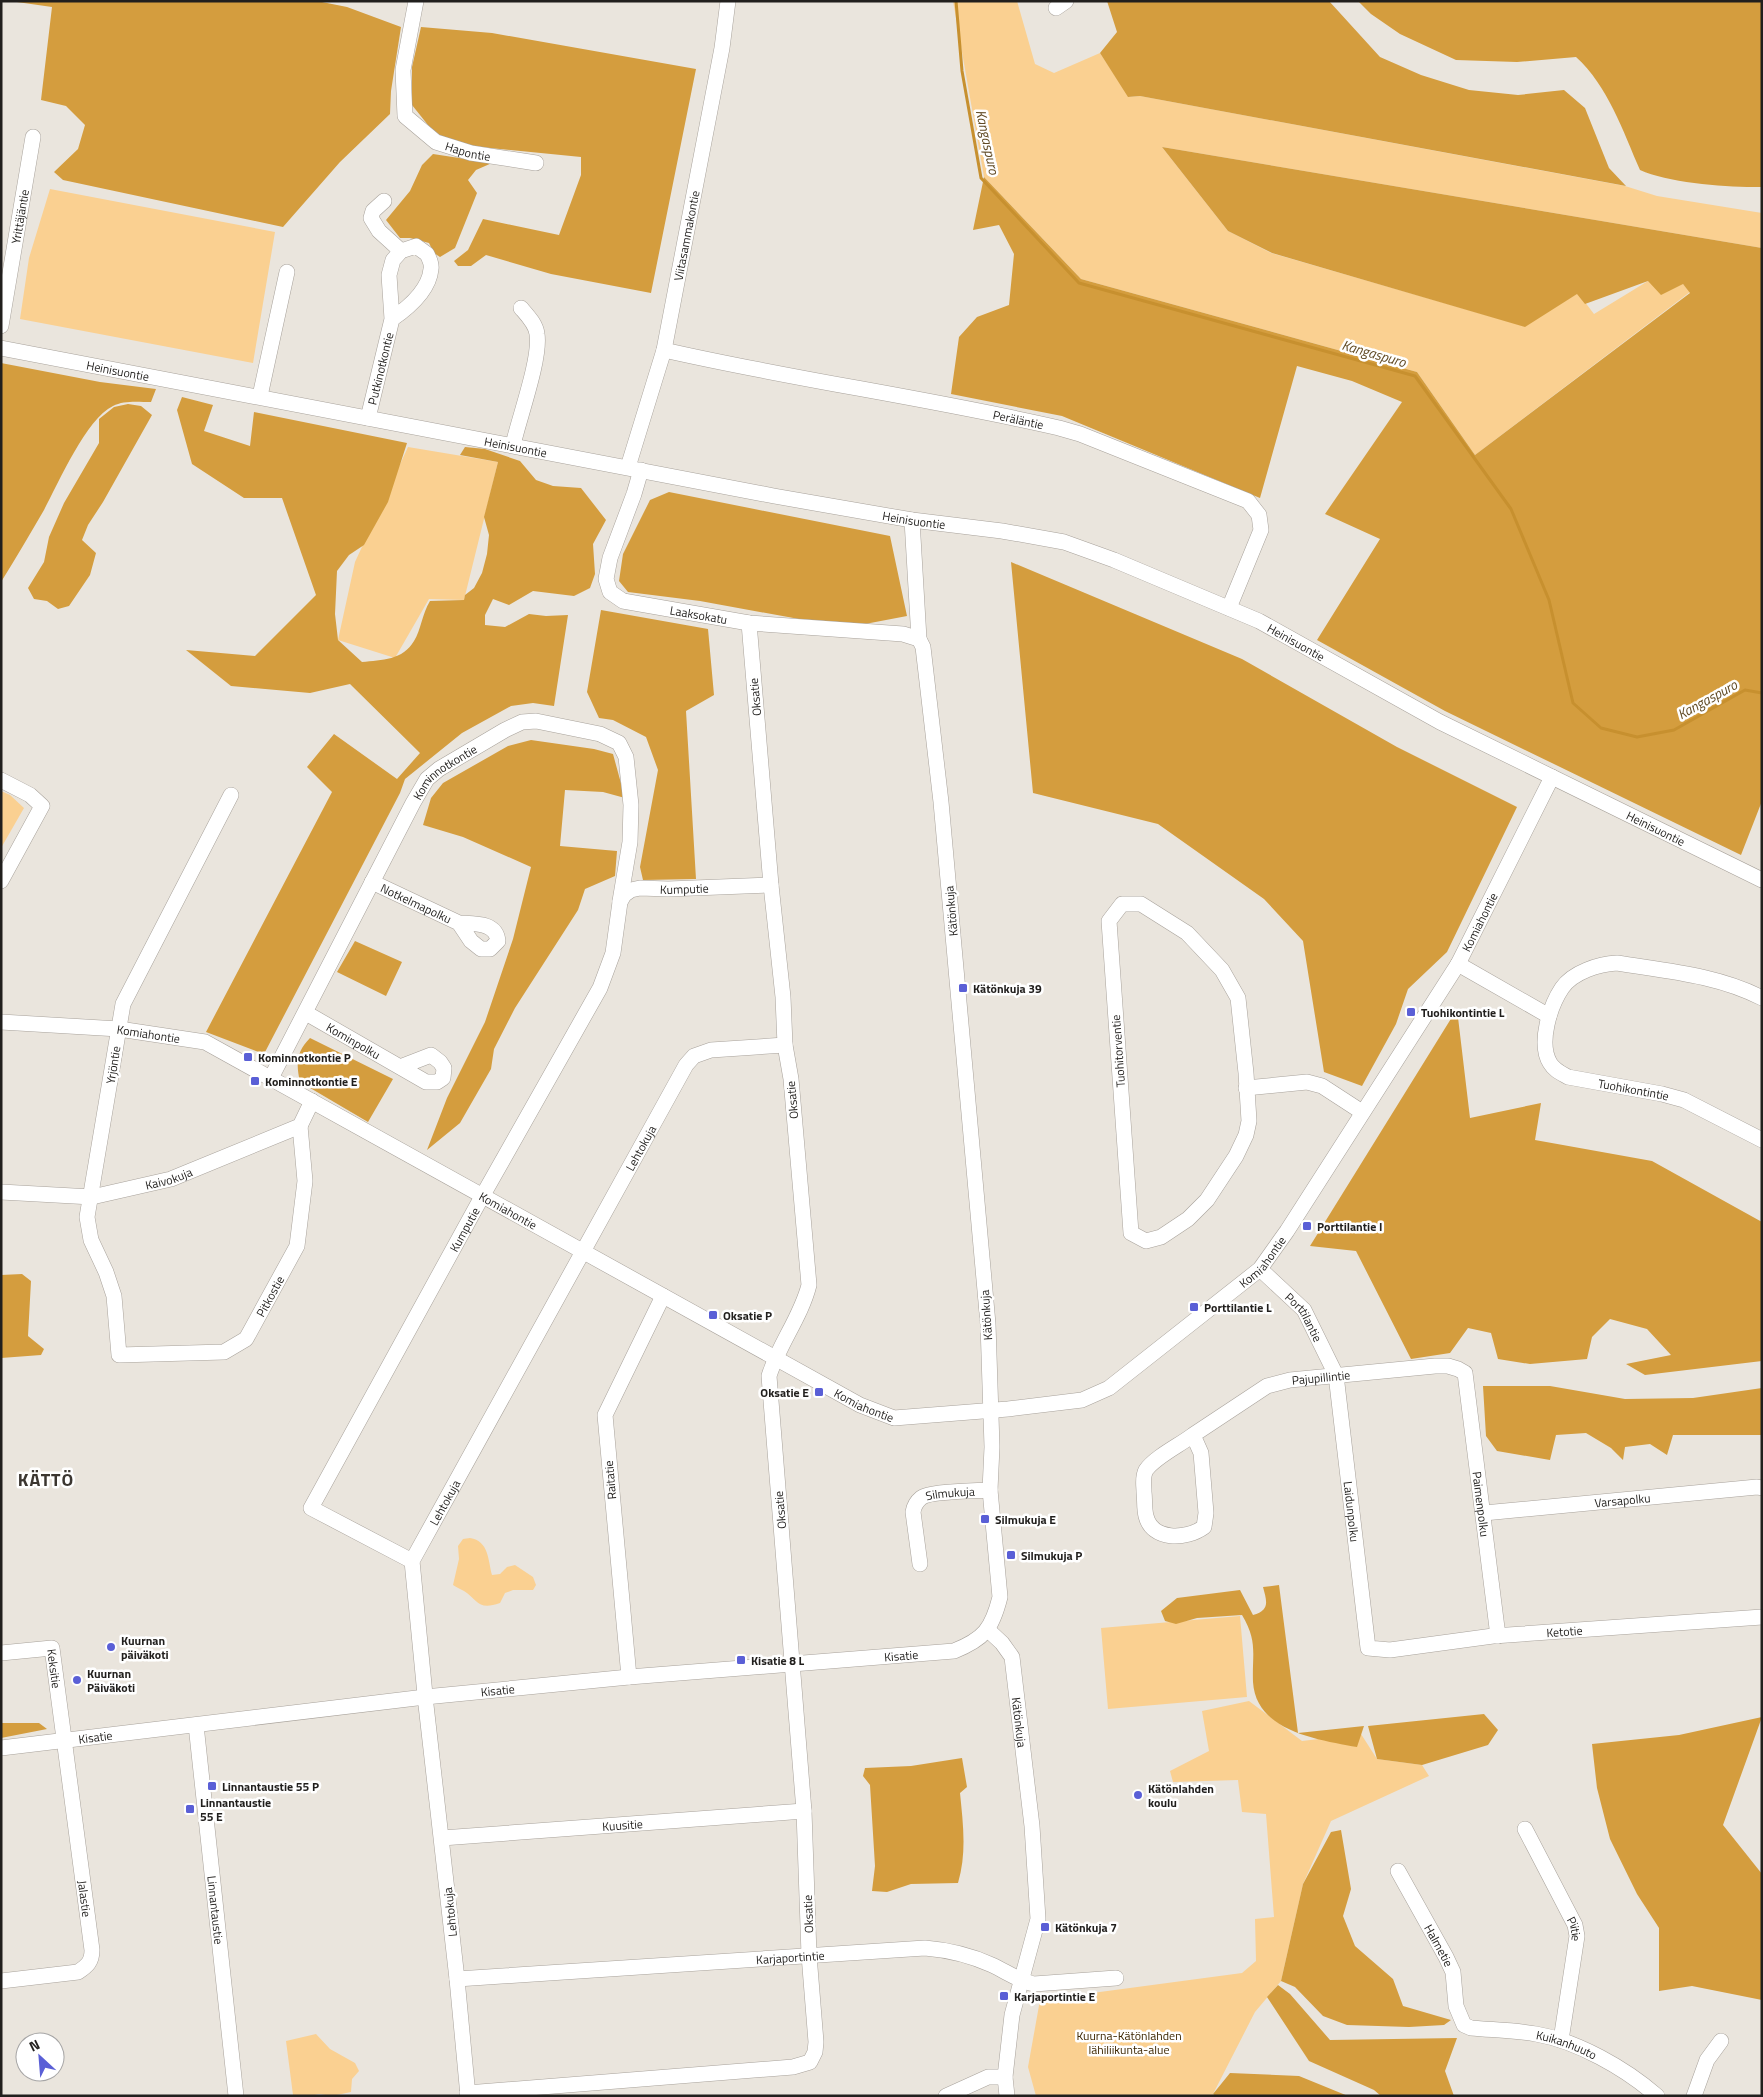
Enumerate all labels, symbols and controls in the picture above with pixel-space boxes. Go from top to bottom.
water label: Kangaspuro [971,108,1005,177]
street label: Hapontie [443,136,492,165]
street label: Yrittäjäntie [6,188,33,245]
street label: Viitasammakontie [668,189,704,282]
street label: Putkinotkontie [362,330,398,407]
water label: Kangaspuro [1340,334,1409,372]
street label: Heinisuontie [85,355,151,386]
street label: Peräläntie [991,404,1046,434]
street label: Heinisuontie [483,431,549,462]
street label: Heinisuontie [881,506,947,534]
street label: Laaksokatu [669,600,729,629]
street label: Heinisuontie [1264,618,1329,666]
water label: Kangaspuro [1673,673,1742,724]
street label: Oksatie [744,677,766,717]
street label: Kominnotkontie [407,739,480,803]
street label: Heinisuontie [1623,805,1689,850]
street label: Notkelmapolku [378,878,455,928]
street label: Kumputie [660,878,709,899]
street label: Kätönkuja [939,885,963,937]
street label: Komiahontie [1456,889,1502,955]
place label: Kätönkuja 39 [973,979,1042,998]
marker: Kätönkuja 39 [957,982,969,994]
place label: Tuohikontintie L [1421,1003,1505,1022]
marker: Tuohikontintie L [1405,1006,1417,1018]
street label: Tuohitorventie [1106,1014,1130,1088]
street label: Kominpolku [323,1017,384,1064]
street label: Komiahontie [115,1019,181,1048]
street label: Yrjöntie [101,1045,125,1085]
place label: Kominnotkontie P [258,1048,351,1067]
marker: Kominnotkontie P [242,1051,254,1063]
place label: Kominnotkontie E [265,1072,358,1091]
street label: Tuohikontintie [1597,1073,1671,1105]
marker: Kominnotkontie E [249,1075,261,1087]
street label: Oksatie [781,1080,803,1120]
street label: Lehtokuja [620,1122,661,1174]
street label: Kaivokuja [143,1162,195,1194]
street label: Komiahontie [476,1186,541,1234]
street label: Kumputie [444,1203,484,1255]
place label: Porttilantie I [1317,1217,1382,1236]
marker: Porttilantie I [1301,1220,1313,1232]
street label: Komiahontie [1234,1232,1290,1292]
street label: Pitkostie [251,1272,289,1320]
street label: Porttilantie [1281,1288,1328,1345]
street label: Kätönkuja [975,1289,997,1341]
place label: Porttilantie L [1204,1298,1272,1317]
marker: Porttilantie L [1188,1301,1200,1313]
place label: Oksatie P [723,1306,772,1325]
marker: Oksatie P [707,1309,719,1321]
street label: Pajupillintie [1291,1365,1351,1389]
place label: Oksatie E [760,1383,809,1402]
street label: Komiahontie [831,1383,897,1427]
marker: Oksatie E [813,1386,825,1398]
street label: Raitatie [599,1460,621,1500]
district label: KÄTTÖ [18,1466,74,1493]
street label: Paimenpolku [1468,1470,1495,1538]
street label: Lehtokuja [424,1476,465,1529]
street label: Laidunpolku [1339,1480,1365,1543]
street label: Silmukuja [923,1481,975,1505]
street label: Varsapolku [1594,1488,1651,1512]
street label: Oksatie [769,1490,791,1530]
place label: Silmukuja E [995,1510,1056,1529]
marker: Silmukuja E [979,1513,991,1525]
place label: Silmukuja P [1021,1546,1082,1565]
marker: Silmukuja P [1005,1549,1017,1561]
street label: Ketotie [1546,1620,1583,1642]
place label: Kuurnan päiväkoti [121,1631,169,1664]
marker: Kuurnan päiväkoti [105,1641,117,1653]
street label: Kisatie [883,1644,919,1666]
street label: Keksitie [43,1648,67,1689]
place label: Kisatie 8 L [751,1651,805,1670]
marker: Kisatie 8 L [735,1654,747,1666]
place label: Kuurnan Päiväkoti [87,1664,135,1697]
marker: Kuurnan Päiväkoti [71,1674,83,1686]
street label: Kisatie [480,1679,515,1701]
street label: Kätönkuja [1007,1696,1032,1748]
street label: Kisatie [77,1725,113,1748]
place label: Linnantaustie 55 P [222,1777,319,1796]
place label: Kätönlahden koulu [1148,1779,1214,1812]
marker: Linnantaustie 55 P [206,1780,218,1792]
marker: Kätönlahden koulu [1132,1789,1144,1801]
place label: Linnantaustie 55 E [200,1793,271,1826]
marker: Linnantaustie 55 E [184,1803,196,1815]
street label: Kuusitie [602,1814,643,1836]
street label: Linnantaustie [203,1875,229,1945]
street label: Jalastie [73,1879,97,1918]
street label: Lehtokuja [438,1886,462,1938]
street label: Oksatie [798,1895,818,1933]
street label: Piitie [1562,1913,1587,1943]
place label: Kätönkuja 7 [1055,1918,1117,1937]
marker: Kätönkuja 7 [1039,1921,1051,1933]
street label: Halmetie [1420,1921,1459,1970]
street label: Karjaportintie [755,1945,825,1969]
place label: Karjaportintie E [1014,1987,1096,2006]
marker: Karjaportintie E [998,1990,1010,2002]
street label: Kuikanhuuto [1535,2025,1600,2064]
park label: Kuurna-Kätönlahden lähiliikunta-alue [1076,2026,1182,2059]
north arrow [15,2032,65,2082]
text: N [25,2033,43,2056]

